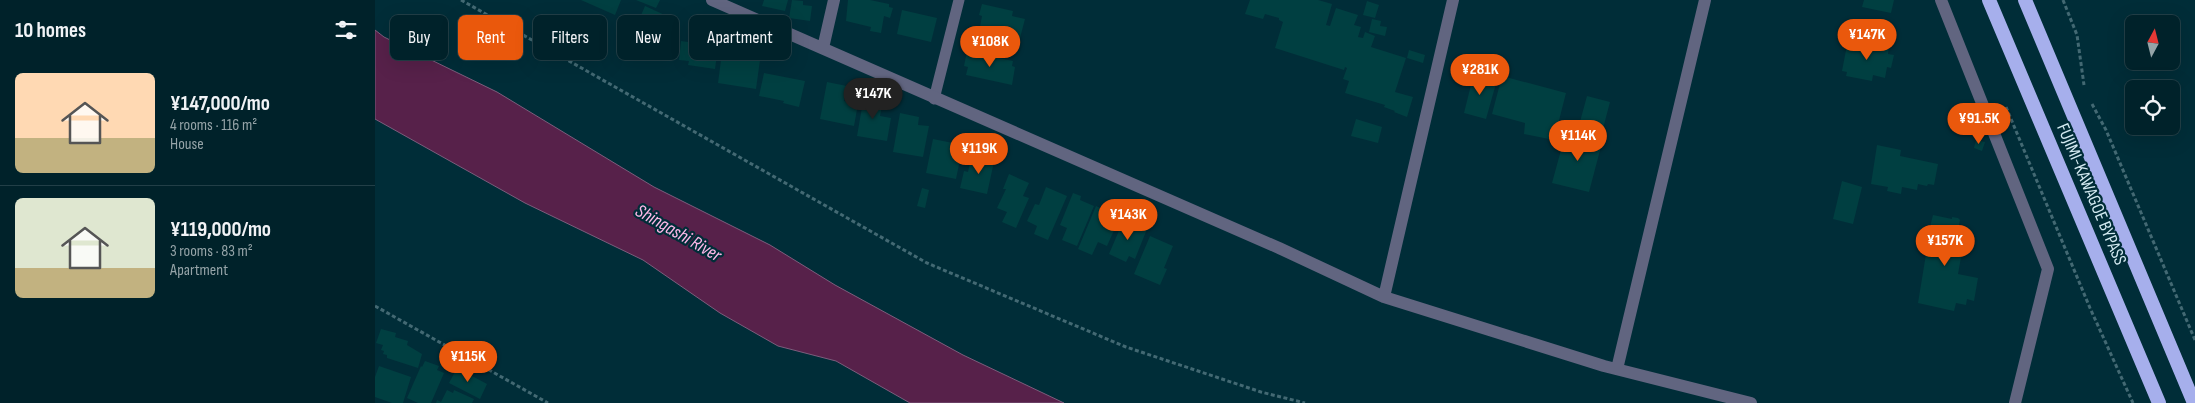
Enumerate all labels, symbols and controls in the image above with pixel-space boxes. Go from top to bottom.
chip: Buy [390,15,448,60]
chip: Rent [458,15,523,60]
chip: Filters [533,15,607,60]
chip: New [617,15,679,60]
chip: Apartment [689,15,791,60]
north arrow [2125,15,2180,70]
map controls [2125,15,2180,135]
icon: filters [332,16,360,44]
text: 10 homes [15,18,86,43]
pin: ¥147K [1832,18,1902,61]
text: ¥147K [1849,25,1885,44]
pin: ¥108K [955,26,1025,68]
text: ¥108K [971,32,1009,51]
pin: ¥281K [1445,54,1515,96]
text: ¥281K [1461,60,1499,79]
pin: ¥147K [838,78,908,120]
button: locate [2125,80,2180,135]
text: ¥147K [855,84,891,103]
text: ¥147,000/mo [170,91,270,116]
icon: home [55,93,115,153]
pin: ¥91.5K [1938,102,2020,145]
text: ¥91.5K [1959,109,2000,128]
text: 4 rooms · 116 m² [170,116,257,135]
pin: ¥114K [1543,120,1613,162]
street label: FUJIMI-KAWAGOE BYPASS [2052,120,2131,268]
text: ¥114K [1560,126,1596,145]
pin: ¥119K [944,132,1014,175]
text: House [170,135,204,154]
text: ¥119K [961,139,997,158]
pin: ¥143K [1093,198,1163,241]
water label: Shingashi River [631,199,726,267]
text: ¥143K [1109,205,1147,224]
text: ¥119,000/mo [170,217,271,242]
icon: home [55,218,115,278]
pin: ¥157K [1910,224,1980,267]
text: ¥157K [1927,231,1963,250]
text: 3 rooms · 83 m² [170,242,253,261]
text: Apartment [170,261,228,280]
pin: ¥115K [433,340,503,383]
text: ¥115K [450,347,486,366]

